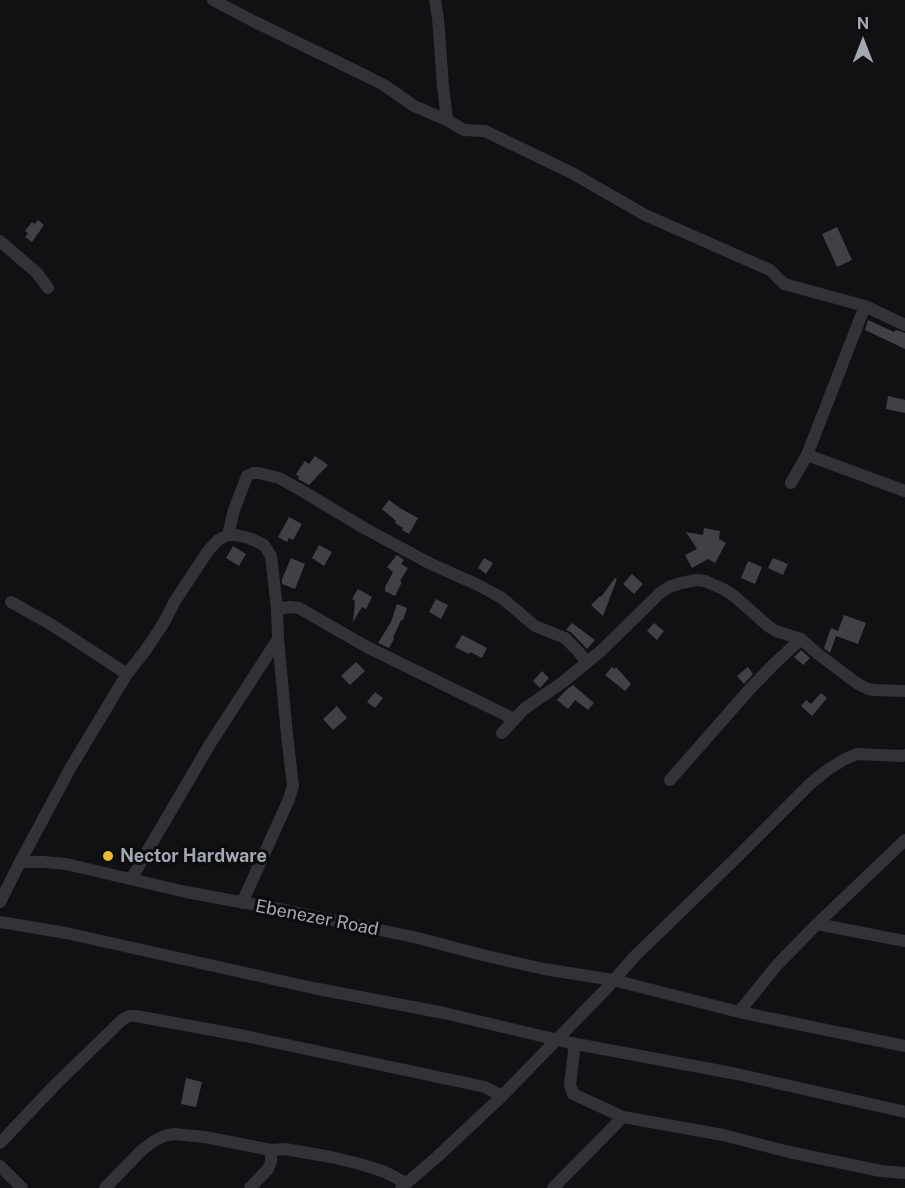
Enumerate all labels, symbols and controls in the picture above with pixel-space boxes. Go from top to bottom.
north arrow [833,12,893,72]
text: N [857,14,869,33]
place label: Nector Hardware [120,845,267,867]
marker: Nector Hardware [101,849,115,863]
street label: Ebenezer Road [254,895,380,941]

